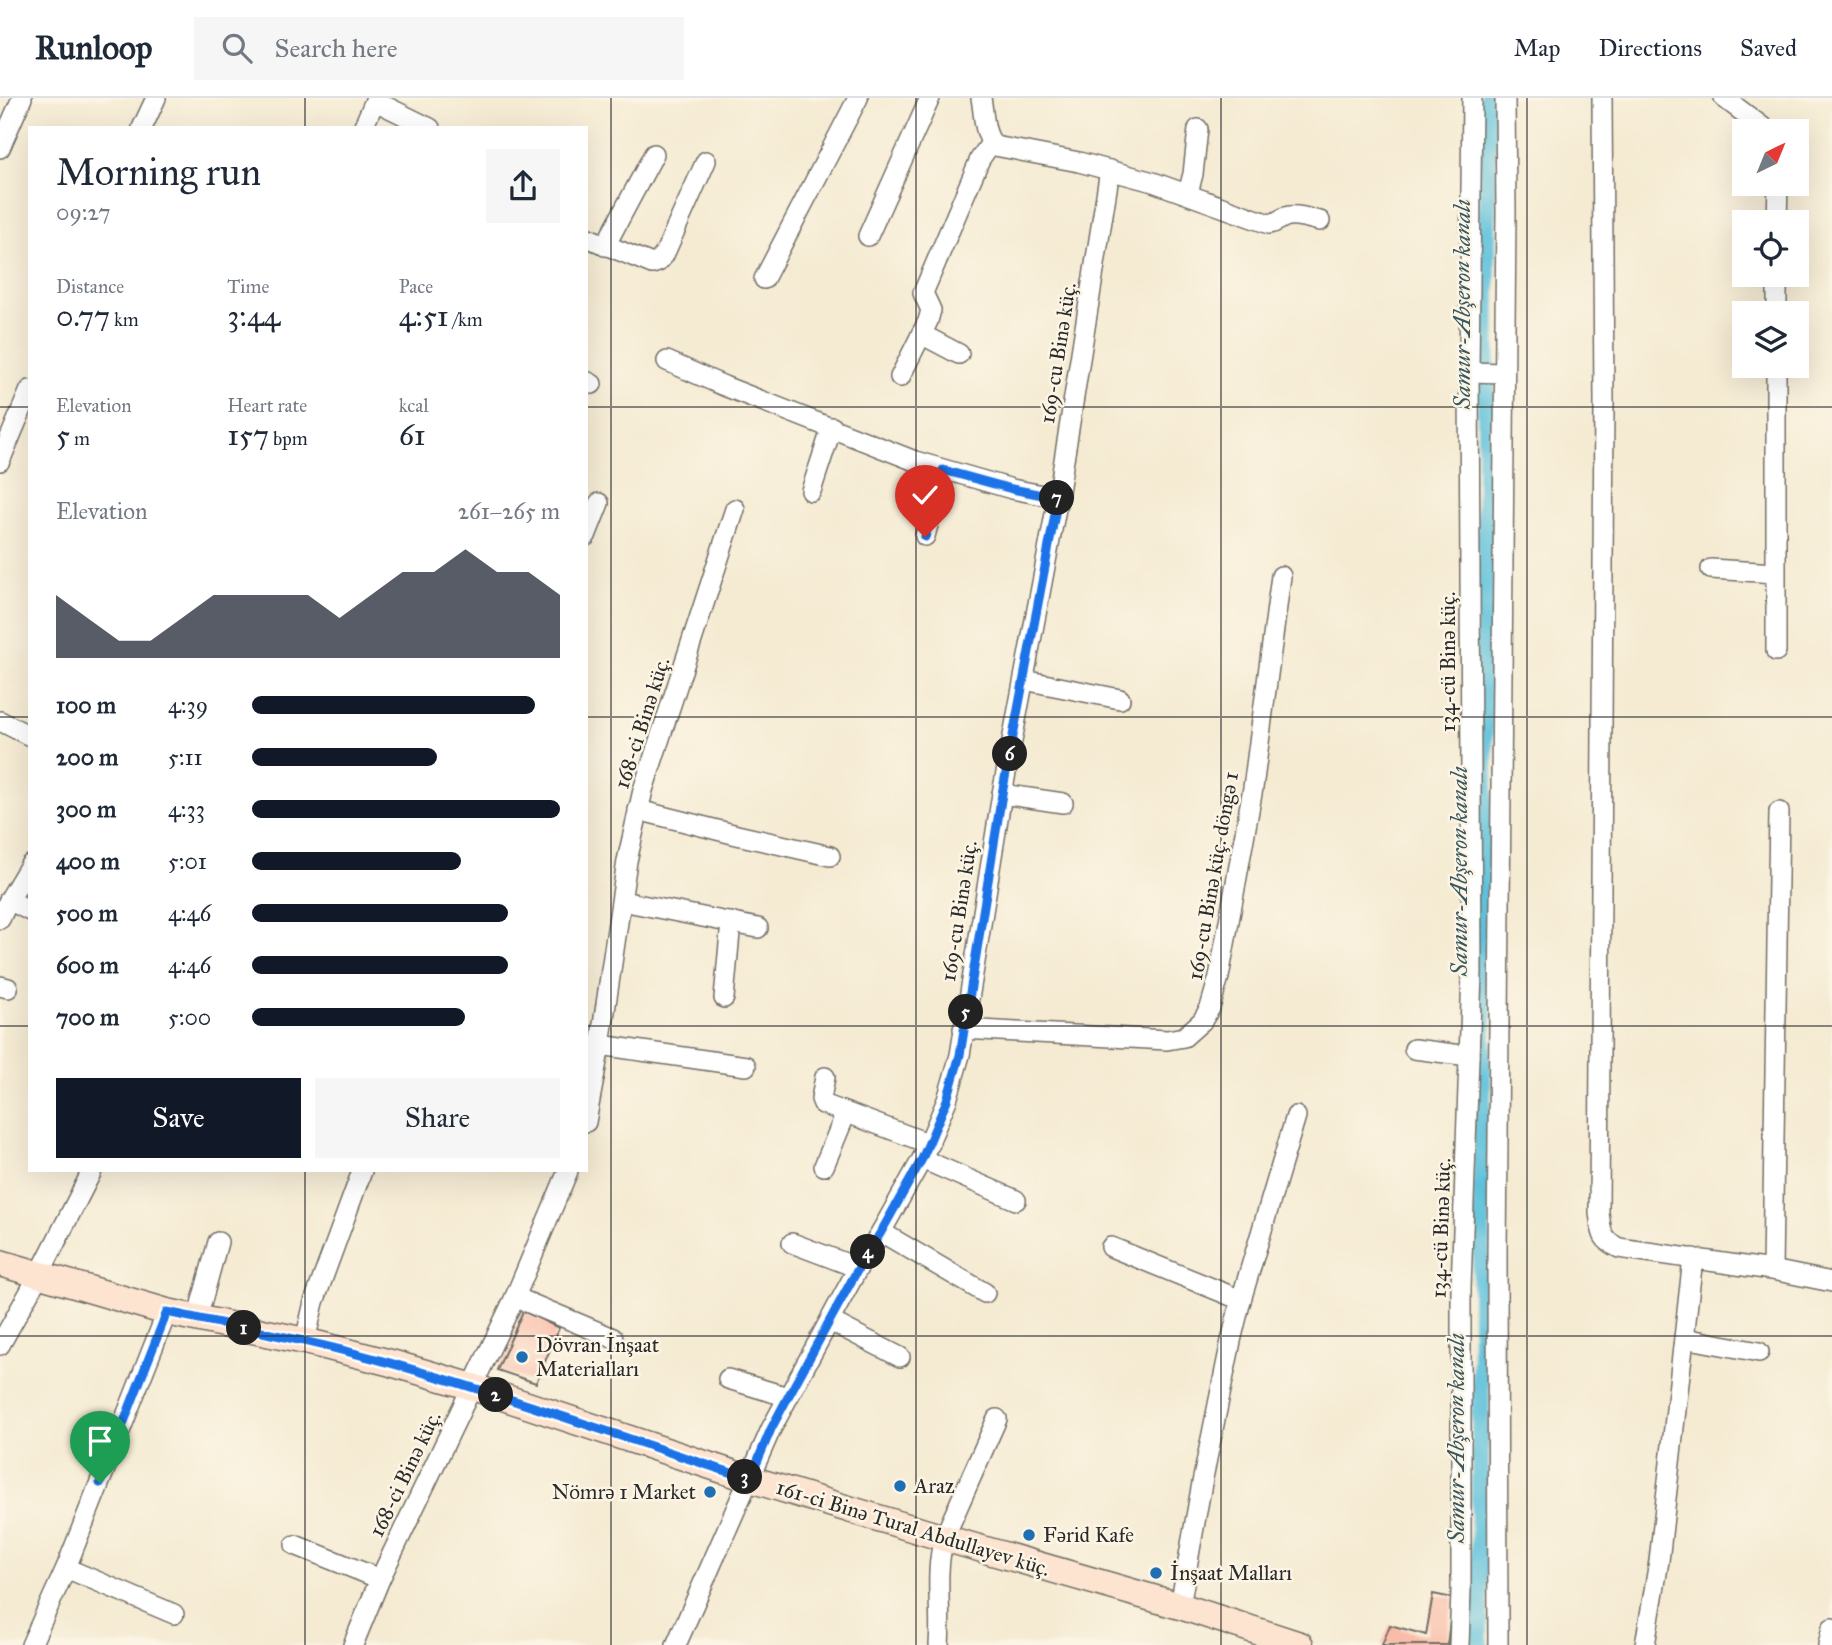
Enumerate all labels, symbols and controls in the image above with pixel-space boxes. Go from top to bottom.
search box [194,17,684,80]
text: Runloop [35,28,152,68]
icon: search [218,29,256,67]
text: Search here [274,32,397,64]
text: Map [1514,33,1561,63]
text: Directions [1599,33,1702,63]
text: Saved [1740,33,1797,63]
north arrow [1732,119,1810,196]
map controls [1732,119,1809,378]
text: Morning run [56,149,261,195]
button: share [486,149,560,223]
text: 09:27 [56,198,111,226]
water label: Samur-Abşeron kanalı [1448,199,1476,410]
button: locate [1732,210,1809,287]
text: Distance [56,275,124,298]
text: Time [227,275,269,298]
text: Pace [399,275,433,298]
street label: 169-cu Binə küç. [1034,281,1082,425]
text: 0.77 [56,298,110,334]
text: 3:44 [227,298,280,334]
text: 4:51 [399,298,449,334]
button: layers [1732,301,1809,378]
text: km [110,308,139,331]
text: /km [449,308,483,331]
text: Elevation [56,394,131,417]
text: Heart rate [227,394,307,417]
text: kcal [399,394,429,417]
text: 5 [56,417,70,453]
text: 157 [227,417,269,453]
text: 61 [399,417,426,453]
text: m [70,427,90,450]
text: bpm [269,427,308,450]
pin [895,465,955,537]
icon: check [906,476,944,514]
pin: 7 [1040,480,1074,516]
text: 7 [1051,486,1062,509]
text: Elevation [56,497,147,525]
text: 261–265 m [458,497,560,525]
street label: 134-cü Binə küç. [1435,592,1461,732]
street label: 168-ci Binə küç. [608,654,676,792]
text: 100 m [56,691,116,719]
text: 4:39 [168,691,208,719]
pin: 6 [992,736,1028,772]
text: 6 [1005,742,1014,765]
text: 200 m [56,743,118,771]
text: 5:11 [168,743,203,771]
water label: Samur-Abşeron kanalı [1445,766,1473,977]
street label: 169-cu Binə küç. döngə 1 [1182,770,1244,982]
text: 300 m [56,795,116,823]
text: 4:33 [168,795,205,823]
street label: 169-cu Binə küç. [935,839,983,983]
text: 400 m [56,847,120,875]
text: 5:01 [168,847,207,875]
text: 500 m [56,899,118,927]
text: 4:46 [168,899,211,927]
text: 600 m [56,951,119,979]
text: 4:46 [168,951,211,979]
pin: 5 [948,995,984,1030]
text: 5 [961,1000,970,1023]
text: 700 m [56,1003,119,1031]
text: 5:00 [168,1003,211,1031]
button: Save [56,1078,301,1158]
button: Share [315,1078,560,1158]
street label: 134-cü Binə küç. [1426,1157,1456,1299]
pin: 4 [850,1234,886,1270]
text: 4 [862,1240,873,1263]
pin: 1 [226,1310,262,1346]
text: 1 [240,1316,247,1339]
place label: Dövran İnşaat Materialları [536,1332,660,1382]
water label: Samur-Abşeron kanalı [1442,1333,1470,1544]
marker: Dövran İnşaat Materialları [514,1349,530,1365]
pin: 2 [478,1378,514,1412]
text: 2 [491,1383,500,1406]
street label: 168-ci Binə küç. [363,1407,447,1541]
pin [70,1411,130,1483]
icon: arrive [81,1422,119,1460]
pin: 3 [728,1460,762,1494]
text: 3 [741,1465,748,1488]
place label: Araz [913,1473,955,1499]
street label: 161-ci Binə Tural Abdullayev küç. [773,1474,1053,1582]
marker: Araz [892,1478,908,1494]
place label: Nömrə 1 Market [552,1479,697,1505]
marker: Nömrə 1 Market [702,1484,718,1500]
place label: Fərid Kafe [1043,1522,1134,1548]
marker: Fərid Kafe [1021,1527,1037,1543]
place label: İnşaat Malları [1170,1560,1292,1586]
marker: İnşaat Malları [1148,1565,1164,1581]

